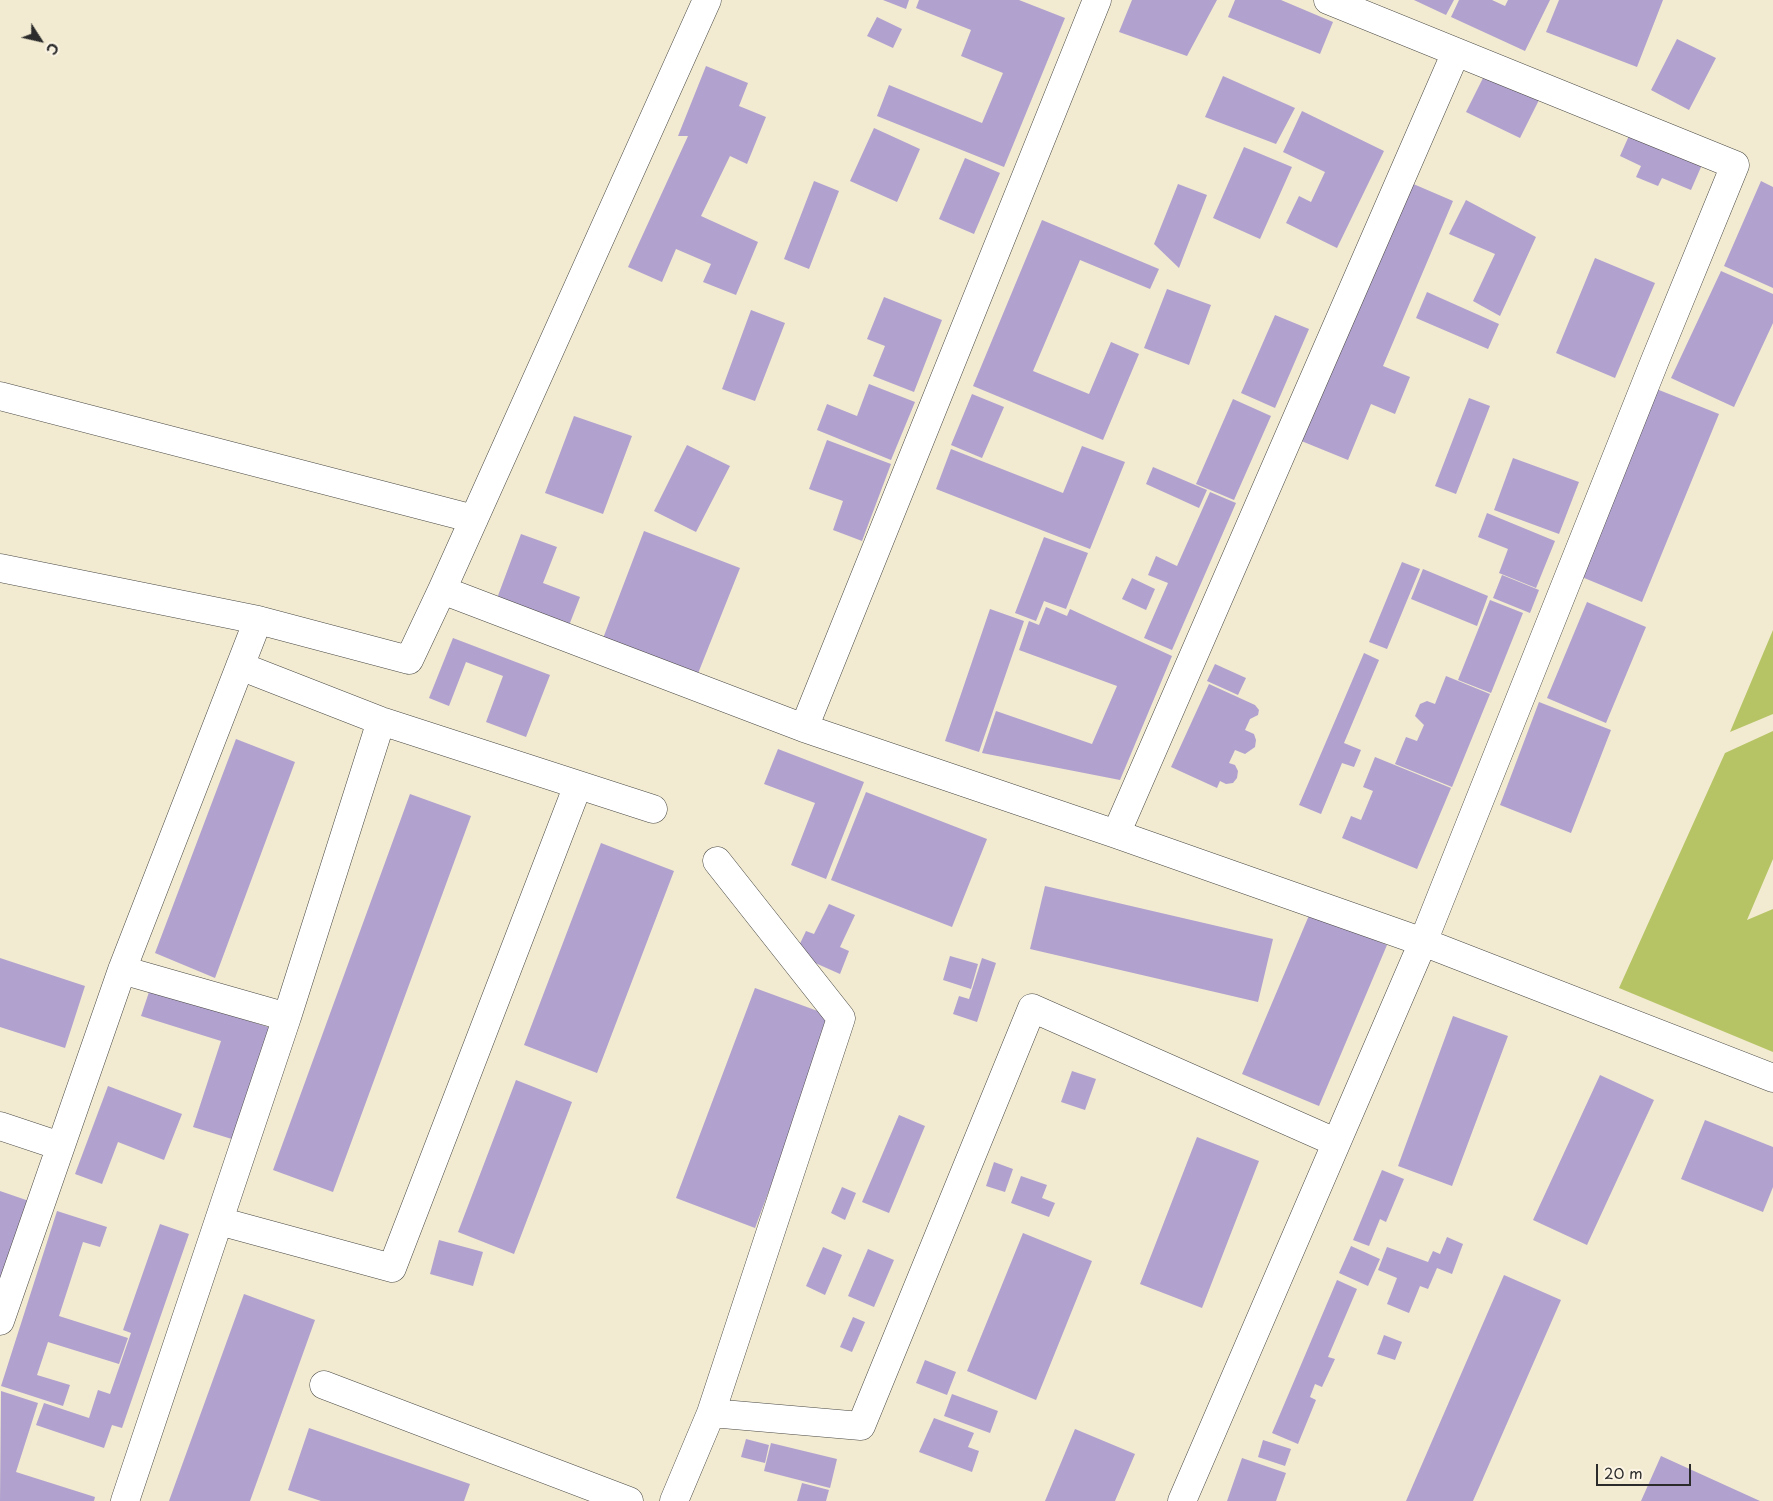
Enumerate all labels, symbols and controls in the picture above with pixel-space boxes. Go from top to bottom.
north arrow [15,15,65,65]
text: С [41,39,64,59]
scale bar [1598,1454,1693,1486]
text: 20 m [1604,1461,1643,1484]

